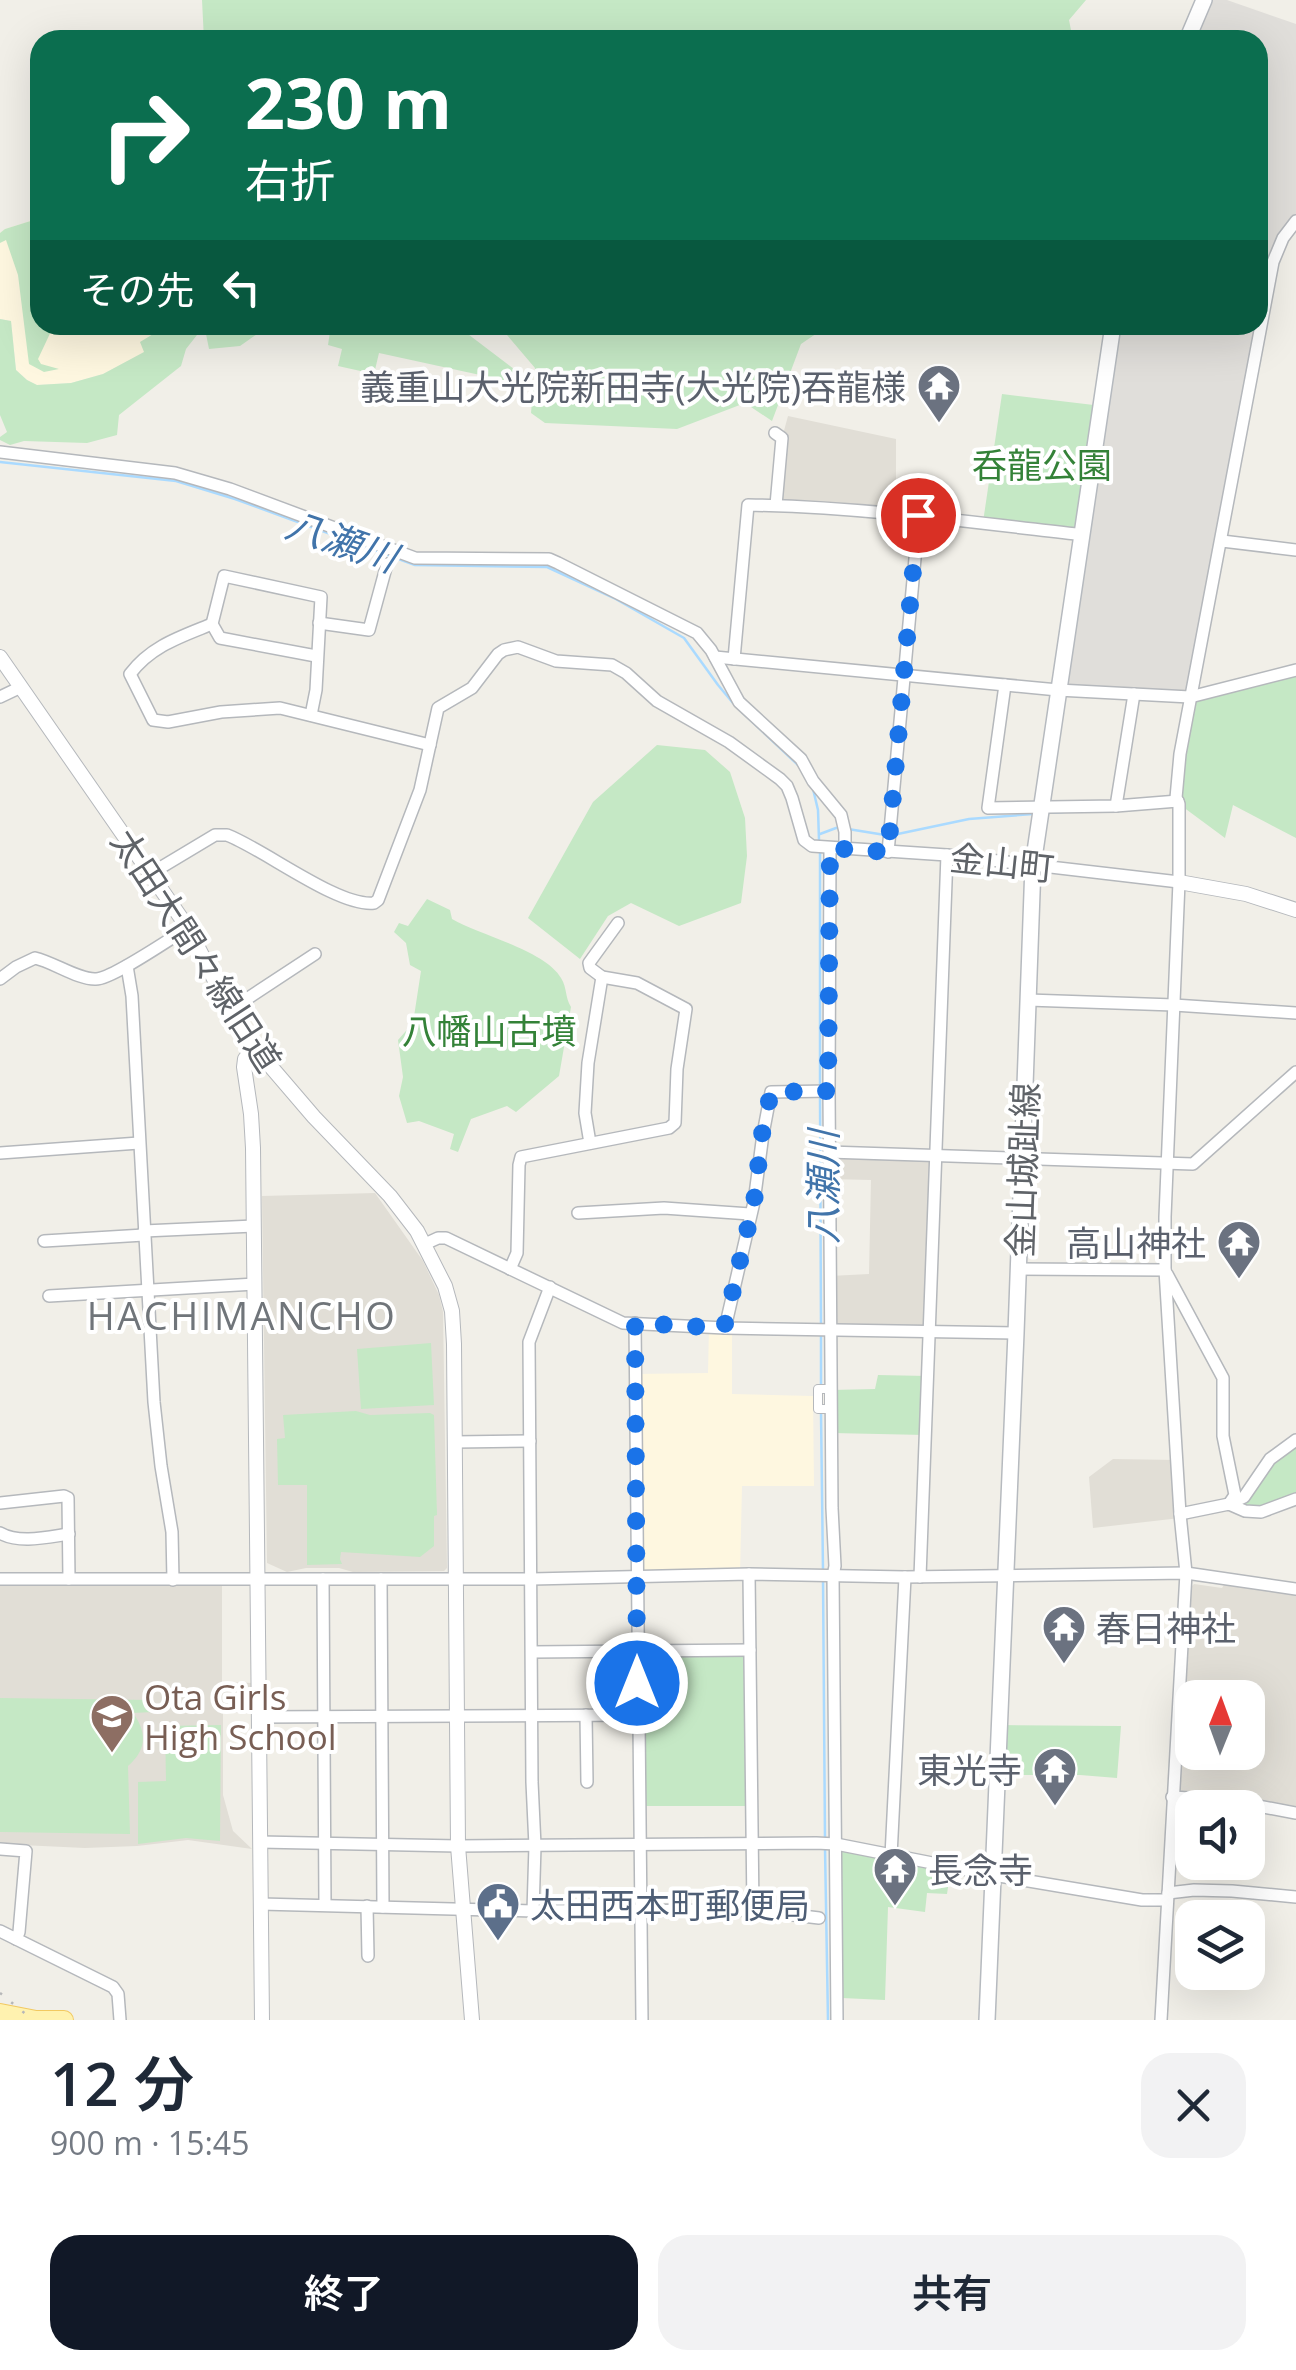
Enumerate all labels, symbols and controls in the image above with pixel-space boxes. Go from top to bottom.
text: 230 m [245,54,452,150]
icon: right [80,70,210,200]
text: 右折 [245,149,335,210]
icon: left [214,260,269,315]
text: その先 [80,263,194,315]
place label: 義重山大光院新田寺(大光院)吞龍様 [360,363,906,410]
temple icon: 義重山大光院新田寺(大光院)吞龍様 [916,363,962,424]
park label: 呑龍公園 [972,441,1112,488]
pin [876,473,961,558]
icon: arrive [891,488,946,543]
water label: 八瀬川 [280,497,408,584]
street label: 太田大間々線旧道 [101,820,293,1080]
street label: 金山町 [947,833,1057,891]
park label: 八幡山古墳 [401,1007,577,1054]
street label: 金山城趾線 [995,1082,1049,1258]
water label: 八瀬川 [796,1126,848,1244]
place label: 高山神社 [1066,1219,1206,1266]
temple icon: 高山神社 [1216,1219,1262,1280]
district label: HACHIMANCHO [87,1289,397,1341]
temple icon: 春日神社 [1041,1604,1087,1665]
place label: 春日神社 [1096,1604,1236,1651]
position arrow [585,1631,689,1735]
place label: Ota Girls High School [144,1673,337,1760]
north arrow [1175,1680,1265,1770]
map controls [1175,1680,1265,1990]
school or university icon: Ota Girls High School [89,1693,135,1754]
place label: 東光寺 [917,1746,1022,1793]
temple icon: 東光寺 [1032,1746,1078,1807]
button: sound [1175,1790,1265,1880]
temple icon: 長念寺 [872,1846,918,1907]
place label: 長念寺 [928,1846,1033,1893]
public building icon: 太田西本町郵便局 [475,1881,521,1942]
place label: 太田西本町郵便局 [530,1881,810,1928]
button: layers [1175,1900,1265,1990]
text: 12 分 [50,2042,194,2124]
button: close [1141,2053,1246,2158]
text: 900 m · 15:45 [50,2121,249,2164]
button: 終了 [50,2235,638,2350]
button: 共有 [658,2235,1246,2350]

